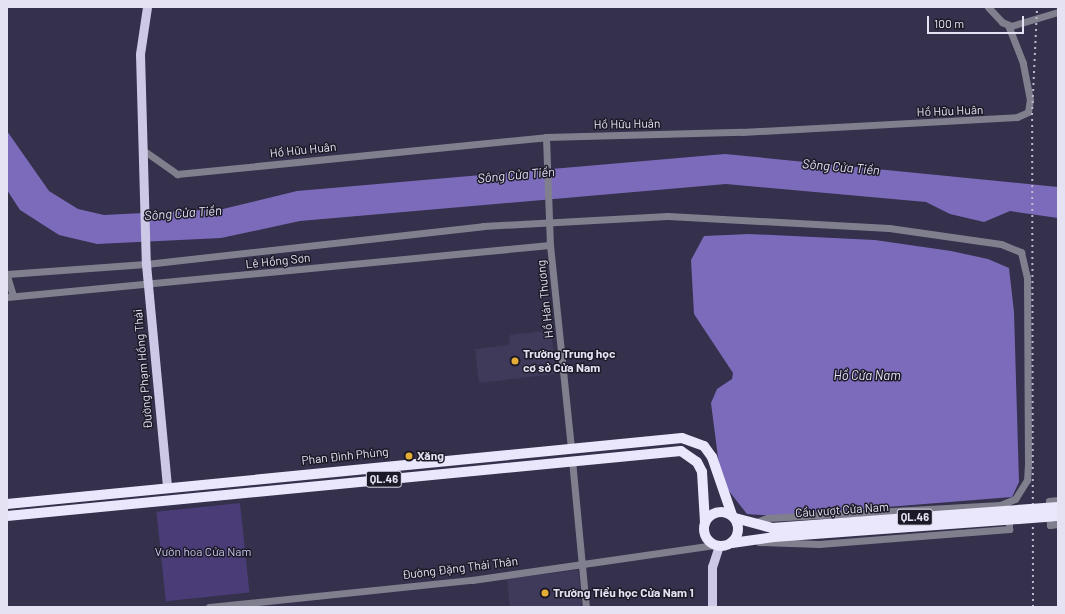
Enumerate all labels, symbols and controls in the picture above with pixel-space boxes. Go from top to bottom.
scale bar [929,8,1026,34]
text: 100 m [934,16,964,30]
street label: Hồ Hữu Huân [916,103,984,119]
street label: Hồ Hữu Huân [594,116,660,132]
street label: Hồ Hữu Huân [269,139,337,161]
water label: Sông Cửa Tiền [802,156,880,178]
water label: Sông Cửa Tiền [477,164,555,186]
water label: Sông Cửa Tiền [144,203,222,223]
street label: Lê Hồng Sơn [245,250,311,272]
street label: Hồ Hán Thương [534,259,556,339]
street label: Đường Phạm Hồng Thái [131,308,155,430]
place label: Trường Trung học cơ sở Cửa Nam [523,347,615,375]
marker: Trường Trung học cơ sở Cửa Nam [510,356,520,366]
water label: Hồ Cửa Nam [833,367,901,383]
street label: Phan Đình Phùng [301,444,389,468]
place label: Xăng [417,449,444,463]
marker: Xăng [404,451,414,461]
road number: QL.46 [365,470,403,488]
street label: Cầu vượt Cửa Nam [795,500,889,520]
road number: QL.46 [896,508,934,526]
park label: Vườn hoa Cửa Nam [155,545,251,559]
street label: Đường Đặng Thái Thân [401,554,519,582]
place label: Trường Tiểu học Cửa Nam 1 [553,586,694,600]
marker: Trường Tiểu học Cửa Nam 1 [540,588,550,598]

